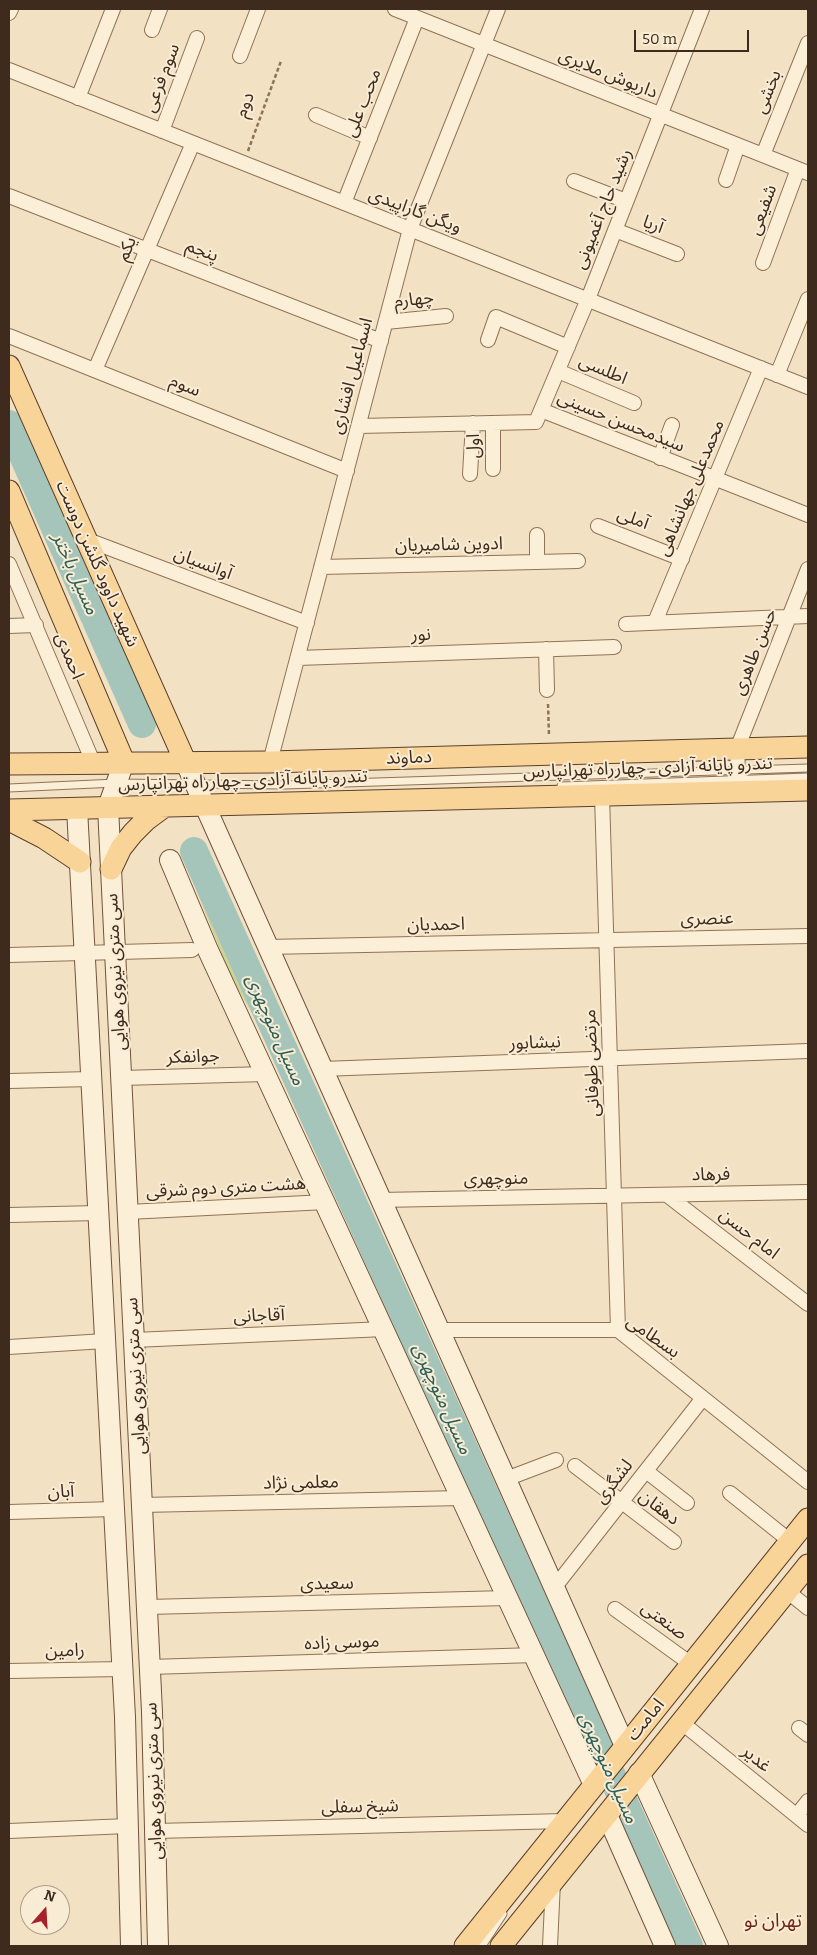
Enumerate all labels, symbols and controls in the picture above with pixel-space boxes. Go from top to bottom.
scale bar [637,20,752,52]
text: 50 m [642,30,677,48]
street label: سوم فرعی [139,41,185,115]
street label: داریوش ملایری [555,44,661,104]
street label: محب علی [340,66,386,140]
street label: بخشی [750,67,786,117]
street label: دوم [231,89,259,121]
street label: رشید حاج آغمیونی [569,146,637,272]
street label: شفیعی [744,182,782,238]
street label: ویگن گاراپیدی [365,183,465,239]
street label: آریا [639,211,667,239]
street label: یکم [112,233,142,265]
street label: پنجم [183,235,221,267]
street label: چهارم [393,287,435,313]
street label: اسماعیل افشاری [326,315,378,437]
street label: اطلسی [576,350,630,390]
street label: سوم [166,370,204,402]
street label: سیدمحسن حسینی [554,387,688,457]
street label: محمدعلی جهانشاهی [653,417,729,559]
street label: اول [463,433,485,459]
street label: شهید داوود گلشن دوست [51,478,143,650]
street label: آملی [614,503,652,535]
water label: مسیل باختر [47,530,103,618]
street label: ادوین شامیریان [395,533,503,557]
street label: آوانسیان [171,543,235,585]
street label: حسن طاهری [728,606,782,698]
street label: نور [411,624,431,646]
street label: احمدی [50,629,88,683]
street label: دماوند [386,746,432,770]
street label: تندرو پایانه آزادی ـ چهارراه تهرانپارس [523,753,773,783]
street label: تندرو پایانه آزادی ـ چهارراه تهرانپارس [118,766,368,796]
street label: سی متری نیروی هوایی [101,893,131,1051]
street label: عنصری [680,908,734,930]
street label: احمدیان [407,914,465,936]
water label: مسیل منوچهری [240,971,310,1089]
street label: مرتضی طوفانی [579,1009,605,1117]
street label: نیشابور [509,1031,561,1055]
street label: جوانفکر [166,1045,220,1069]
street label: فرهاد [692,1164,730,1186]
street label: منوچهری [463,1168,529,1190]
street label: هشت متری دوم شرقی [145,1173,307,1203]
street label: امام حسن [715,1204,783,1264]
street label: سی متری نیروی هوایی [121,1297,151,1455]
street label: آقاجانی [233,1304,285,1328]
street label: بسطامی [622,1311,684,1363]
water label: مسیل منوچهری [407,1340,477,1458]
street label: لشگری [590,1456,638,1508]
street label: معلمی نژاد [263,1472,339,1494]
street label: آبان [47,1481,75,1503]
street label: دهقان [634,1486,684,1530]
street label: سعیدی [300,1573,354,1595]
street label: صنعتی [637,1597,691,1645]
street label: موسی زاده [304,1631,380,1655]
street label: رامین [45,1640,85,1662]
street label: امامت [622,1695,670,1745]
street label: سی متری نیروی هوایی [140,1702,168,1860]
water label: مسیل منوچهری [573,1709,643,1827]
street label: غدیر [737,1741,775,1777]
street label: شیخ سفلی [321,1796,399,1818]
north arrow [20,1885,70,1935]
text: N [42,1886,58,1906]
district label: تهران نو [744,1911,802,1933]

